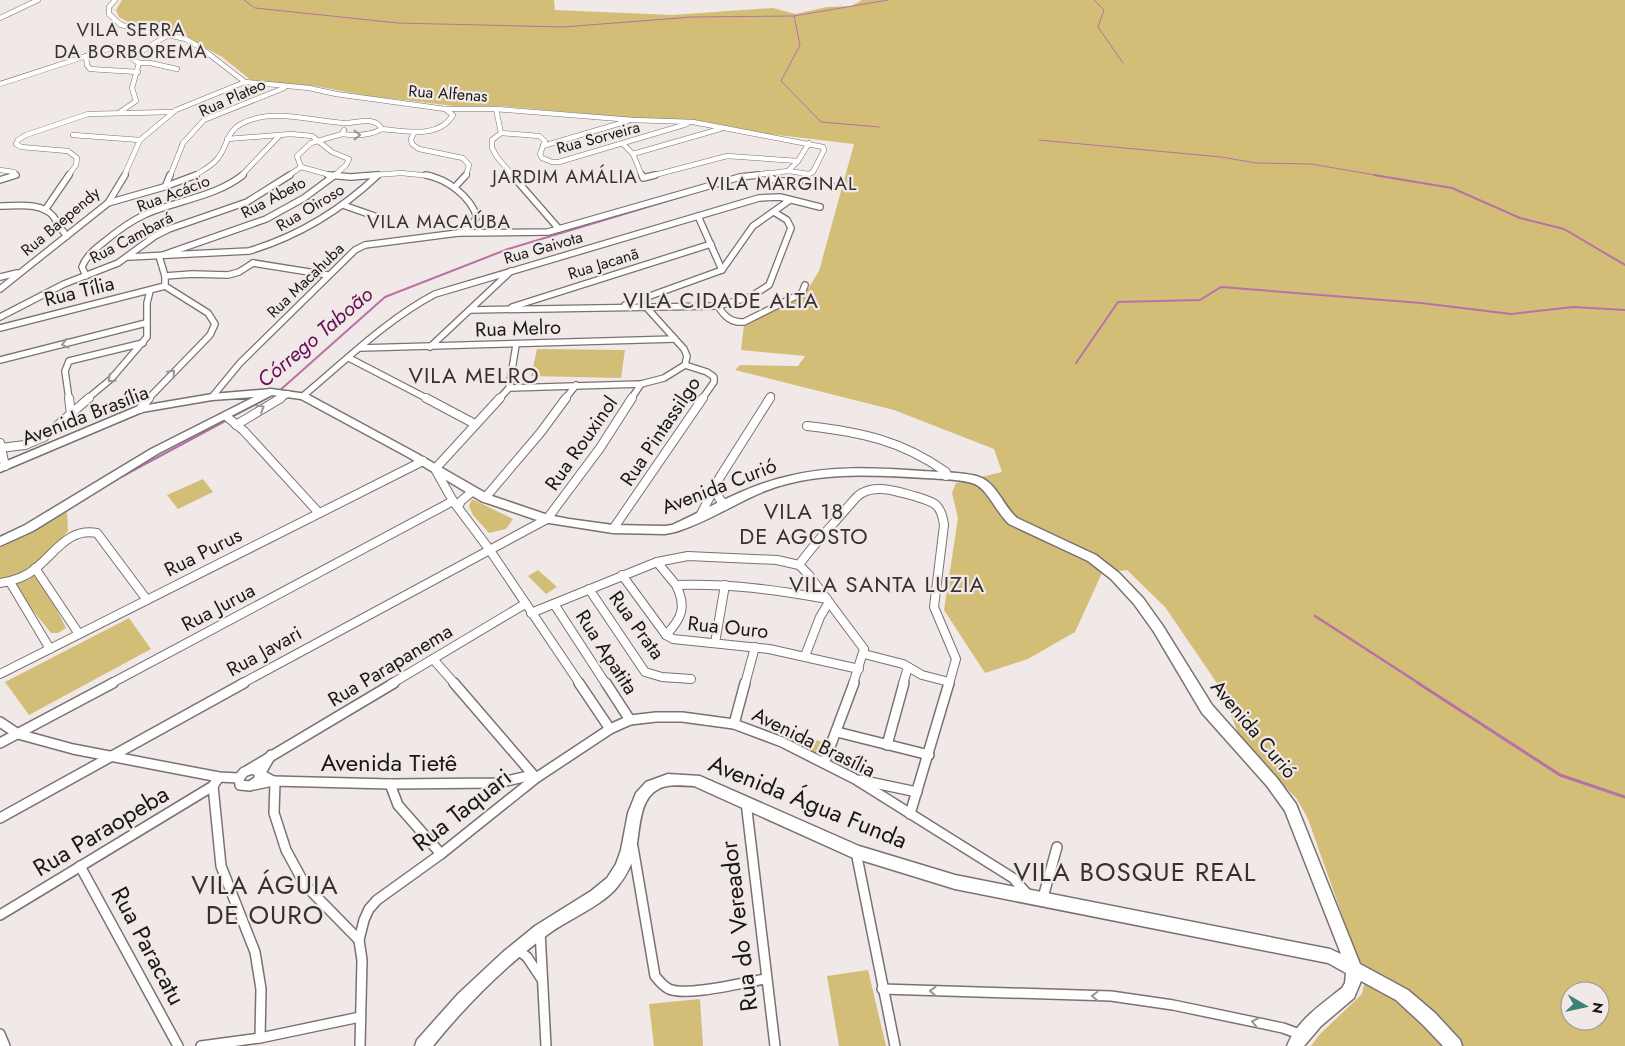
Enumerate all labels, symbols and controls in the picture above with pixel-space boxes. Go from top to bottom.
district label: VILA SERRA DA BORBOREMA [54,16,208,65]
street label: Rua Plateo [195,72,269,122]
street label: Rua Alfenas [408,79,488,108]
street label: Rua Sorveira [554,115,643,160]
one-way arrow [354,130,362,140]
district label: JARDIM AMÁLIA [489,163,638,190]
street label: Rua Acácio [133,169,213,218]
district label: VILA MARGINAL [706,170,858,197]
street label: Rua Abeto [237,171,310,224]
street label: Rua Oiroso [272,178,349,237]
street label: Rua Baependy [16,181,105,261]
street label: Rua Cambará [86,206,177,269]
district label: VILA MACAÚBA [367,208,511,235]
street label: Rua Gaivota [501,225,585,270]
street label: Rua Macahuba [262,238,349,323]
street label: Rua Jacanã [565,242,641,285]
street label: Rua Tília [41,269,117,314]
water label: Córrego Taboão [251,280,379,394]
district label: VILA CIDADE ALTA [623,284,819,316]
street label: Rua Melro [475,313,562,344]
one-way arrow [60,338,69,349]
district label: VILA MELRO [408,359,540,391]
one-way arrow [167,370,176,379]
street label: Rua Pintassilgo [613,371,708,492]
one-way arrow [107,373,116,382]
street label: Avenida Brasília [17,378,153,453]
street label: Rua Rouxinol [538,390,625,496]
one-way arrow [256,405,265,415]
street label: Avenida Curió [658,451,781,522]
district label: VILA 18 DE AGOSTO [739,495,869,552]
street label: Rua Purus [159,521,247,584]
district label: VILA SANTA LUZIA [789,568,985,600]
street label: Rua Jurua [176,576,260,639]
street label: Rua Prata [602,585,671,666]
street label: Rua Apatita [568,604,645,700]
street label: Rua Ouro [686,609,770,646]
street label: Rua Parapanema [322,617,458,714]
street label: Rua Javari [221,619,307,684]
street label: Avenida Curió [1204,674,1304,785]
street label: Avenida Brasília [747,700,880,785]
street label: Avenida Tietê [321,745,457,780]
street label: Avenida Água Funda [704,746,913,857]
street label: Rua Taquari [405,760,519,860]
street label: Rua Paraopeba [26,776,175,885]
street label: Rua do Vereador [711,838,766,1013]
district label: VILA BOSQUE REAL [1014,853,1256,891]
district label: VILA ÁGUIA DE OURO [191,866,339,934]
street label: Rua Paracatu [102,880,194,1011]
north arrow [1560,981,1610,1031]
one-way arrow [928,986,936,996]
one-way arrow [1091,991,1098,1001]
text: N [1587,1001,1609,1015]
one-way arrow [1251,1017,1260,1028]

